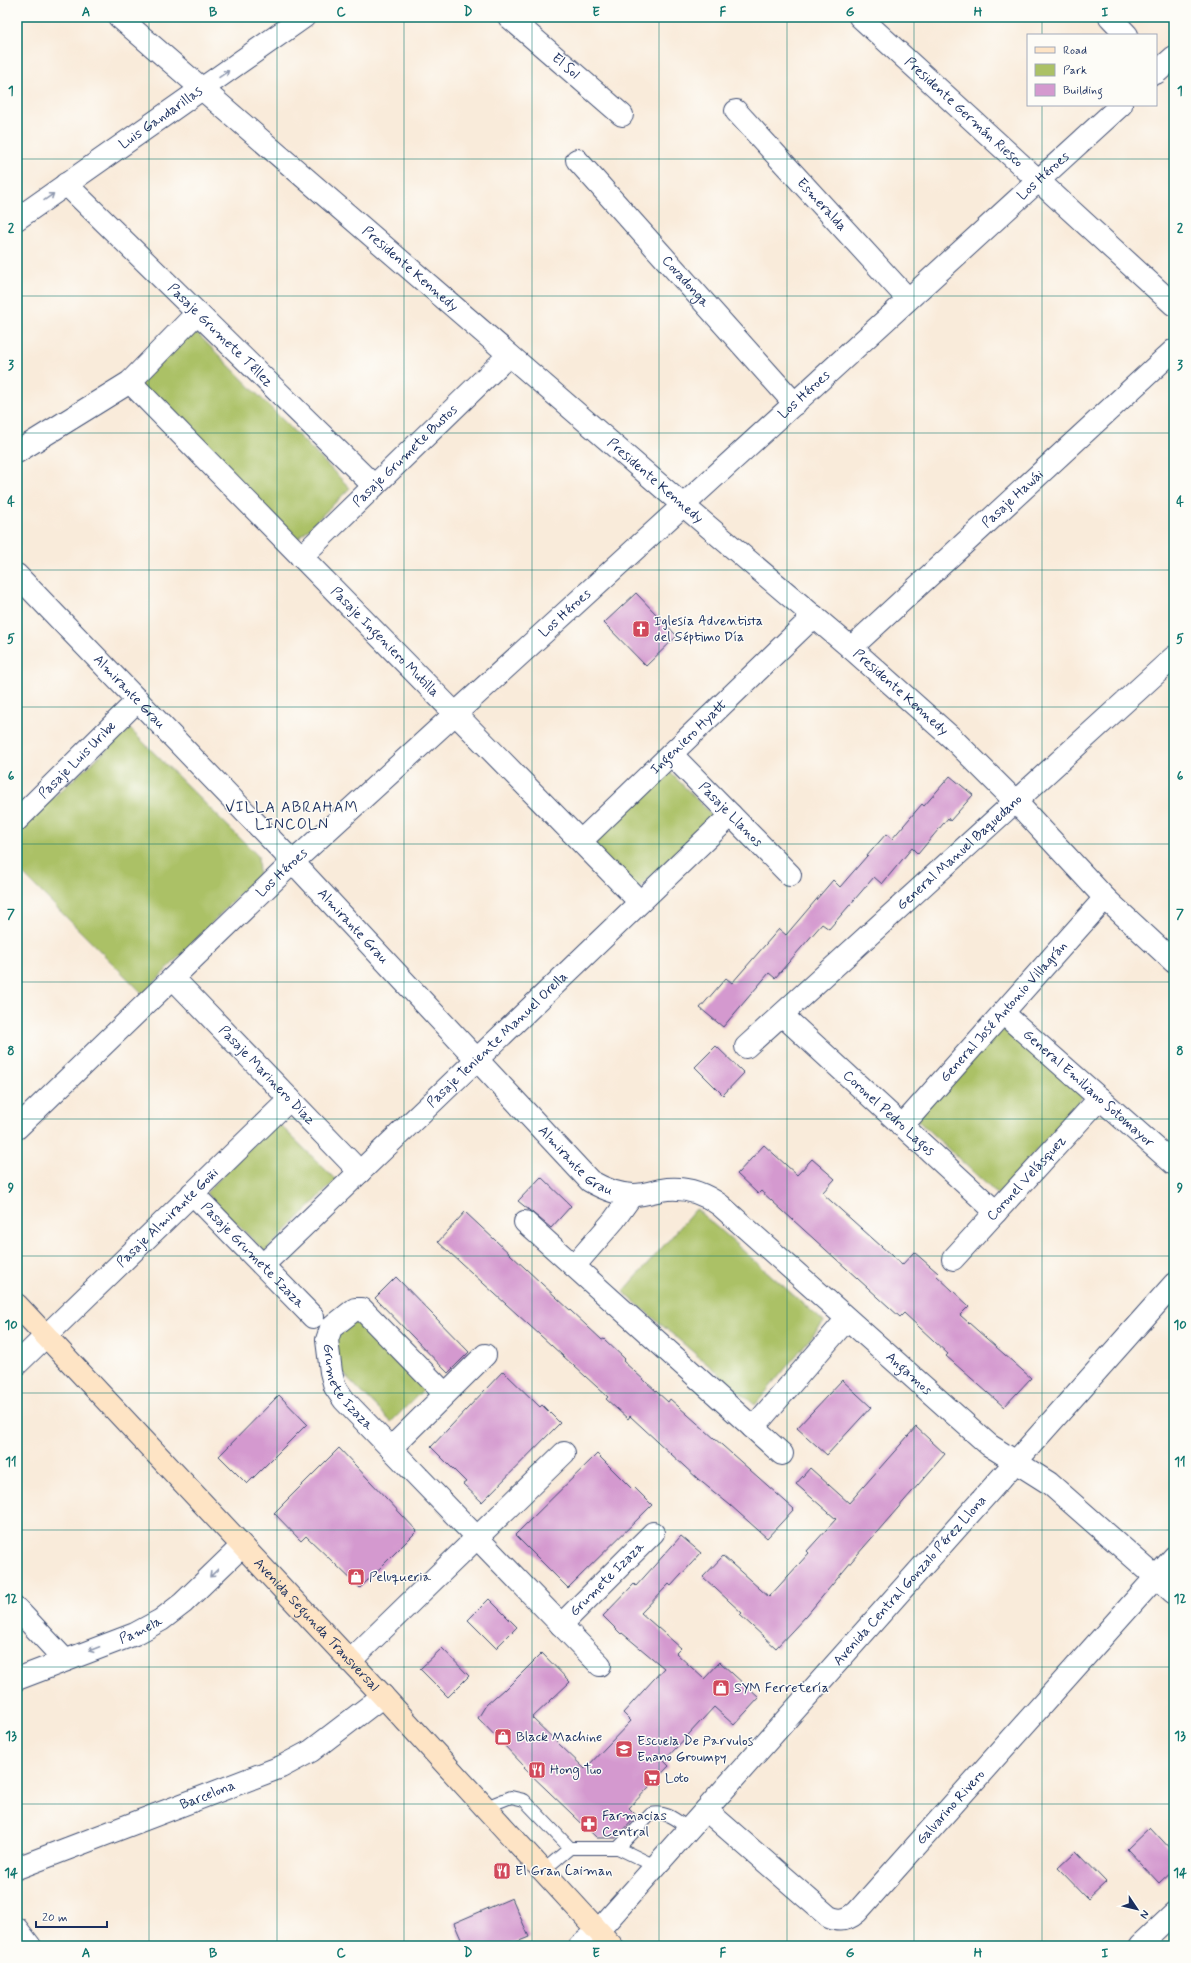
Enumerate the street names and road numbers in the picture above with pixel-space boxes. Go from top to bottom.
street label: El Sol [548,49,583,83]
street label: Presidente Germán Riesco [901,53,1027,171]
street label: Luis Gandarillas [116,82,207,153]
street label: Los Héroes [1014,148,1073,204]
street label: Esmeralda [793,174,851,235]
street label: Presidente Kennedy [358,222,462,316]
street label: Covadonga [658,252,714,312]
street label: Pasaje Grumete Téllez [164,280,277,391]
street label: Los Héroes [774,366,834,423]
street label: Pasaje Grumete Bustos [349,401,461,511]
street label: Presidente Kennedy [603,434,707,528]
street label: Pasaje Hawái [978,466,1047,532]
street label: Pasaje Ingeniero Mutilla [327,583,443,701]
street label: Los Héroes [535,585,595,642]
street label: Presidente Kennedy [849,645,952,740]
street label: Almirante Grau [89,651,170,733]
street label: Ingeniero Hyatt [646,695,732,778]
street label: Pasaje Luis Uribe [35,717,120,803]
street label: Pasaje Llanos [695,778,767,851]
street label: General Manuel Baquedano [893,790,1026,914]
street label: Los Héroes [253,844,311,901]
street label: Almirante Grau [313,885,393,968]
street label: General José Antonio Villagrán [936,937,1071,1086]
street label: Pasaje Teniente Manuel Orella [423,968,572,1112]
street label: Pasaje Marinero Díaz [215,1022,319,1129]
street label: General Emiliano Sotomayor [1019,1026,1158,1152]
street label: Coronel Pedro Lagos [839,1066,939,1160]
street label: Almirante Grau [534,1122,616,1200]
street label: Coronel Velásquez [983,1132,1070,1225]
street label: Pasaje Almirante Goñi [113,1164,223,1271]
street label: Pasaje Grumete Izaza [197,1198,309,1312]
street label: Grumete Izaza [319,1343,378,1434]
street label: Angamos [882,1348,936,1399]
street label: Avenida Central Gonzalo Pérez Llona [829,1492,991,1670]
street label: Grumete Izaza [566,1537,649,1620]
street label: Avenida Segunda Transversal [250,1554,383,1695]
street label: Pamela [117,1612,166,1648]
street label: Galvarino Rivero [912,1766,989,1849]
street label: Barcelona [177,1776,238,1814]

